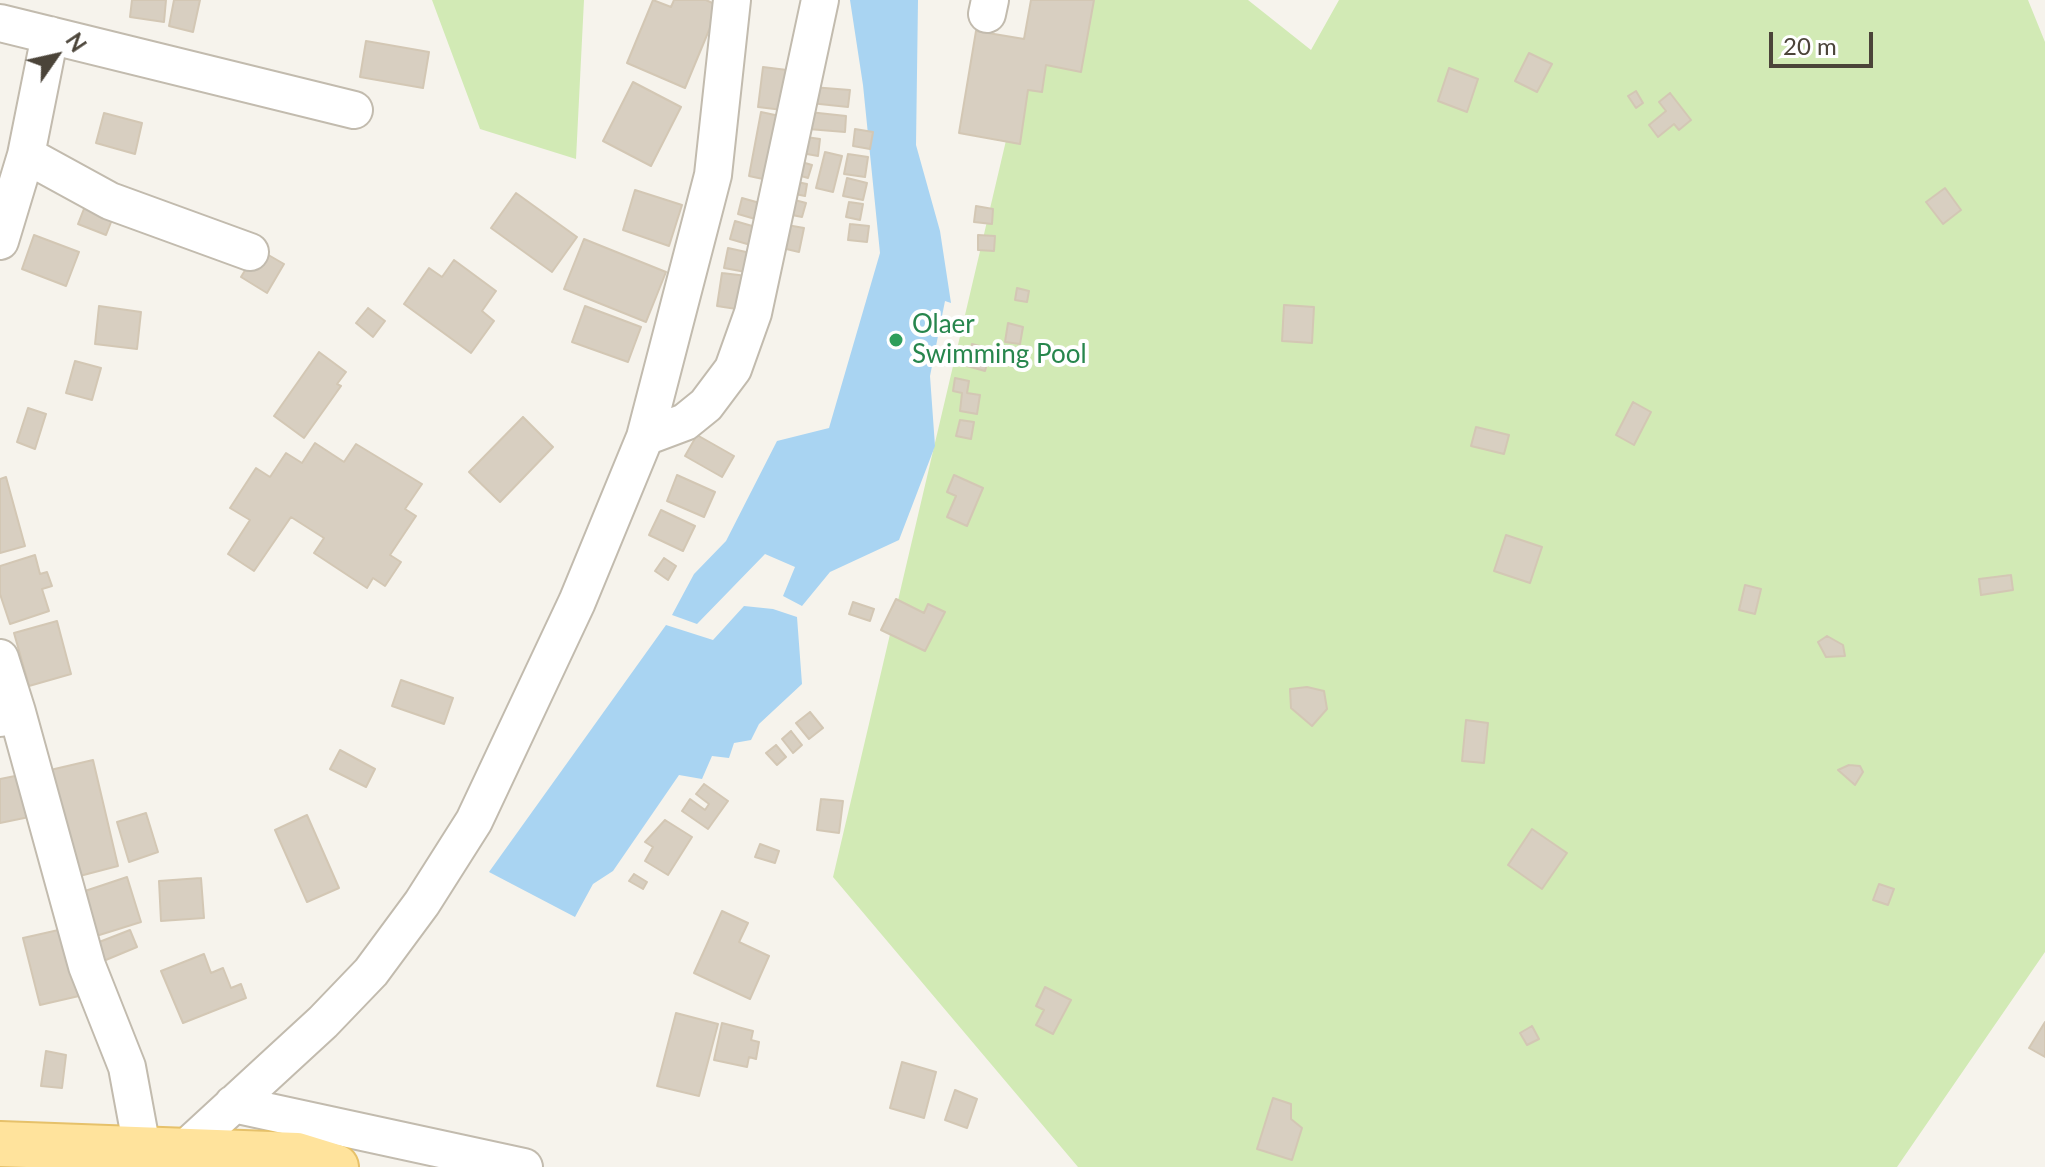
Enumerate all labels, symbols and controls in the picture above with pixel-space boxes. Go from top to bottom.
north arrow [16,16,96,96]
scale bar [1773,16,1877,66]
text: N [60,28,92,57]
text: 20 m [1783,31,1837,60]
place label: Olaer Swimming Pool [912,309,1087,370]
marker: Olaer Swimming Pool [887,331,905,349]

